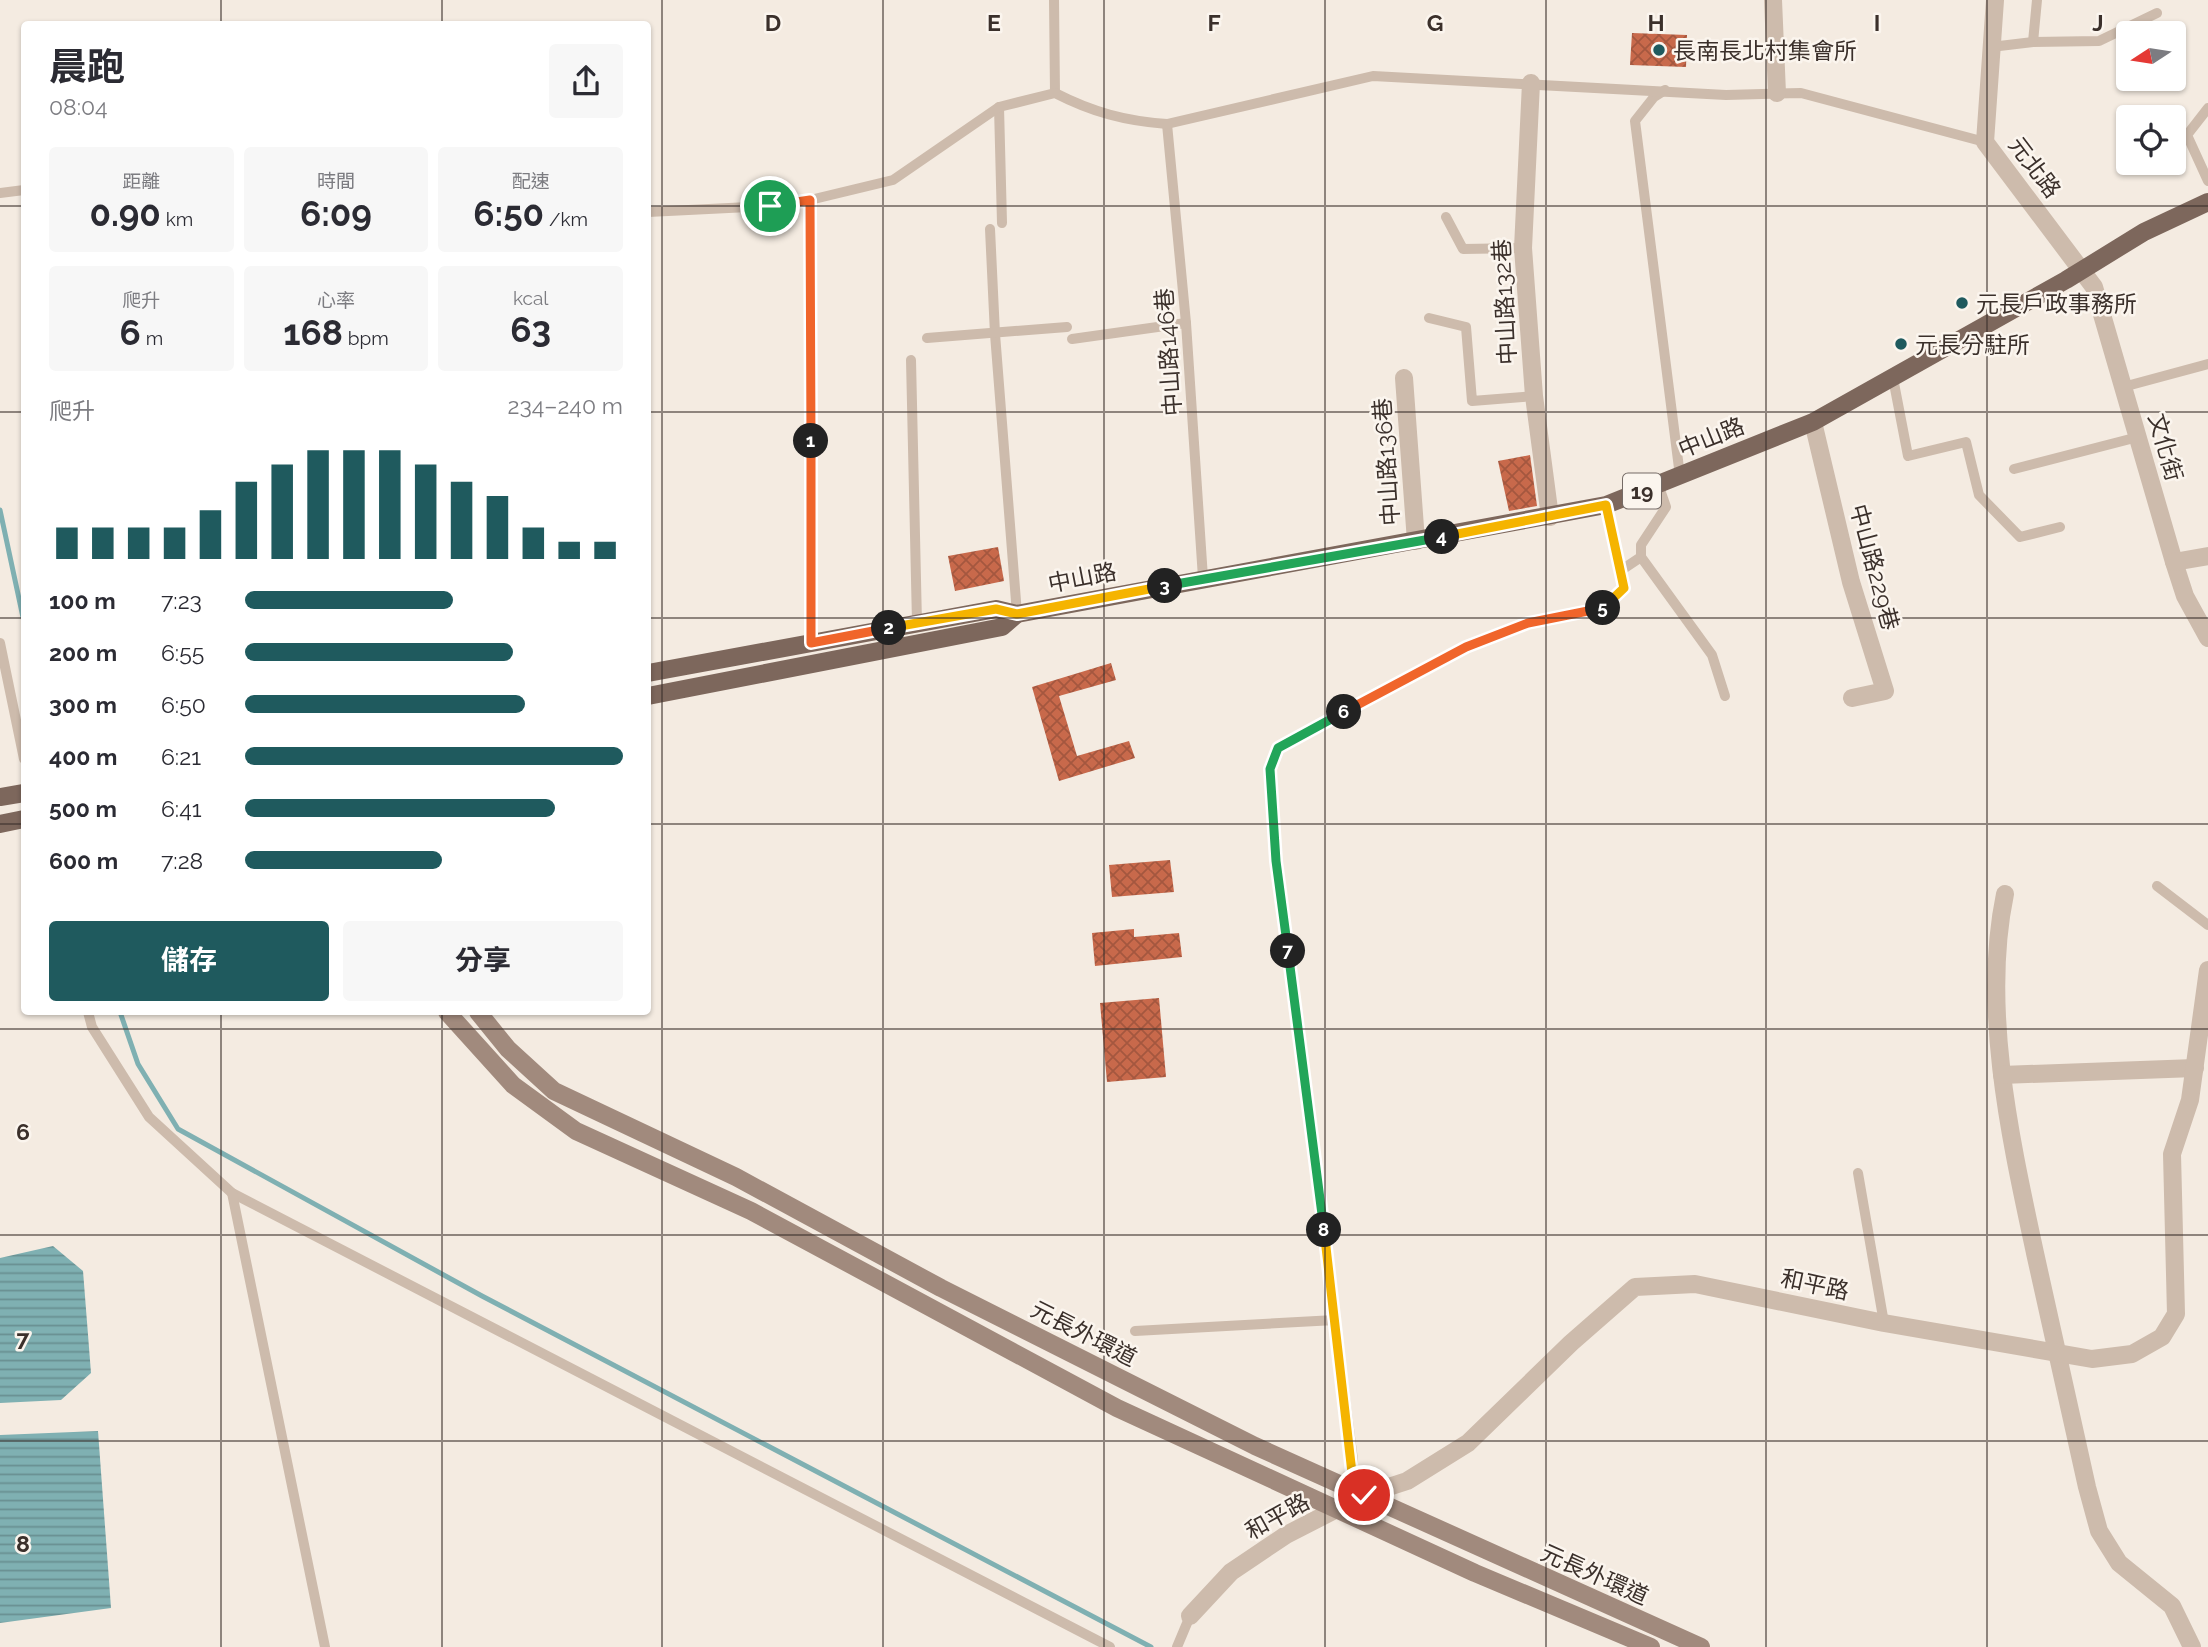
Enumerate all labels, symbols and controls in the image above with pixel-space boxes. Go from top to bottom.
text: D [765,9,781,36]
text: E [987,9,1001,36]
text: F [1207,9,1221,36]
text: G [1427,9,1443,36]
text: H [1647,9,1665,36]
text: I [1874,9,1880,36]
text: J [2092,9,2104,36]
north arrow [2116,21,2186,91]
map controls [2116,21,2186,175]
place label: 長南長北村集會所 [1673,37,1857,64]
marker: 長南長北村集會所 [1651,42,1667,58]
text: 晨跑 [49,44,125,89]
button: share [549,44,623,118]
text: 08:04 [49,93,108,120]
button: locate [2116,105,2186,175]
street label: 元北路 [2003,131,2067,203]
text: 距離 [122,170,160,192]
text: 時間 [317,170,355,192]
text: 配速 [512,170,550,192]
pin [740,176,800,236]
icon: arrive [751,187,789,225]
text: 0.90 [89,193,161,234]
text: 6:09 [300,193,372,234]
text: 6:50 [473,193,544,234]
text: km [161,208,193,230]
text: /km [544,208,588,230]
street label: 中山路132巷 [1487,238,1521,366]
text: kcal [513,287,548,309]
street label: 中山路146巷 [1150,287,1186,417]
text: 爬升 [122,289,160,311]
text: 心率 [317,289,355,311]
place label: 元長戶政事務所 [1976,290,2137,317]
marker: 元長戶政事務所 [1954,295,1970,311]
text: 63 [510,309,551,350]
text: 6 [120,312,141,353]
text: 168 [283,312,343,353]
text: m [141,327,163,349]
text: bpm [343,327,389,349]
place label: 元長分駐所 [1915,331,2030,358]
marker: 元長分駐所 [1893,336,1909,352]
text: 234–240 m [508,392,623,419]
text: 爬升 [49,397,95,424]
street label: 中山路136巷 [1368,397,1404,527]
street label: 文化街 [2144,410,2188,484]
street label: 中山路 [1674,412,1748,462]
pin: 1 [794,424,828,458]
text: 1 [806,429,815,451]
road number: 19 [1623,474,1661,508]
street label: 中山路229巷 [1845,501,1905,633]
pin: 4 [1424,520,1460,554]
text: 4 [1436,525,1447,547]
street label: 中山路 [1046,557,1118,597]
pin: 3 [1148,568,1182,604]
text: 3 [1159,574,1170,596]
text: 100 m [49,587,116,614]
text: 7:23 [161,587,202,614]
pin: 5 [1586,590,1620,626]
text: 5 [1597,596,1608,618]
pin: 2 [872,610,906,646]
text: 2 [883,616,894,638]
text: 200 m [49,639,117,666]
text: 6:55 [161,639,204,666]
text: 300 m [49,691,117,718]
text: 6:50 [161,691,206,718]
pin: 6 [1326,694,1362,730]
text: 6 [1338,700,1349,722]
text: 400 m [49,743,117,770]
text: 6:21 [161,743,201,770]
text: 500 m [49,795,117,822]
text: 6:41 [161,795,202,822]
text: 600 m [49,847,118,874]
text: 7:28 [161,847,203,874]
button: 儲存 [49,921,329,1001]
button: 分享 [343,921,623,1001]
pin: 7 [1270,934,1306,968]
text: 7 [1282,939,1293,961]
text: 6 [16,1118,30,1145]
pin: 8 [1306,1212,1342,1248]
text: 8 [1318,1218,1329,1240]
street label: 和平路 [1778,1264,1852,1304]
street label: 元長外環道 [1027,1295,1141,1371]
text: 7 [17,1324,30,1351]
pin [1334,1465,1394,1525]
icon: check [1345,1476,1383,1514]
street label: 和平路 [1240,1487,1314,1545]
text: 8 [16,1530,30,1557]
street label: 元長外環道 [1537,1538,1653,1610]

